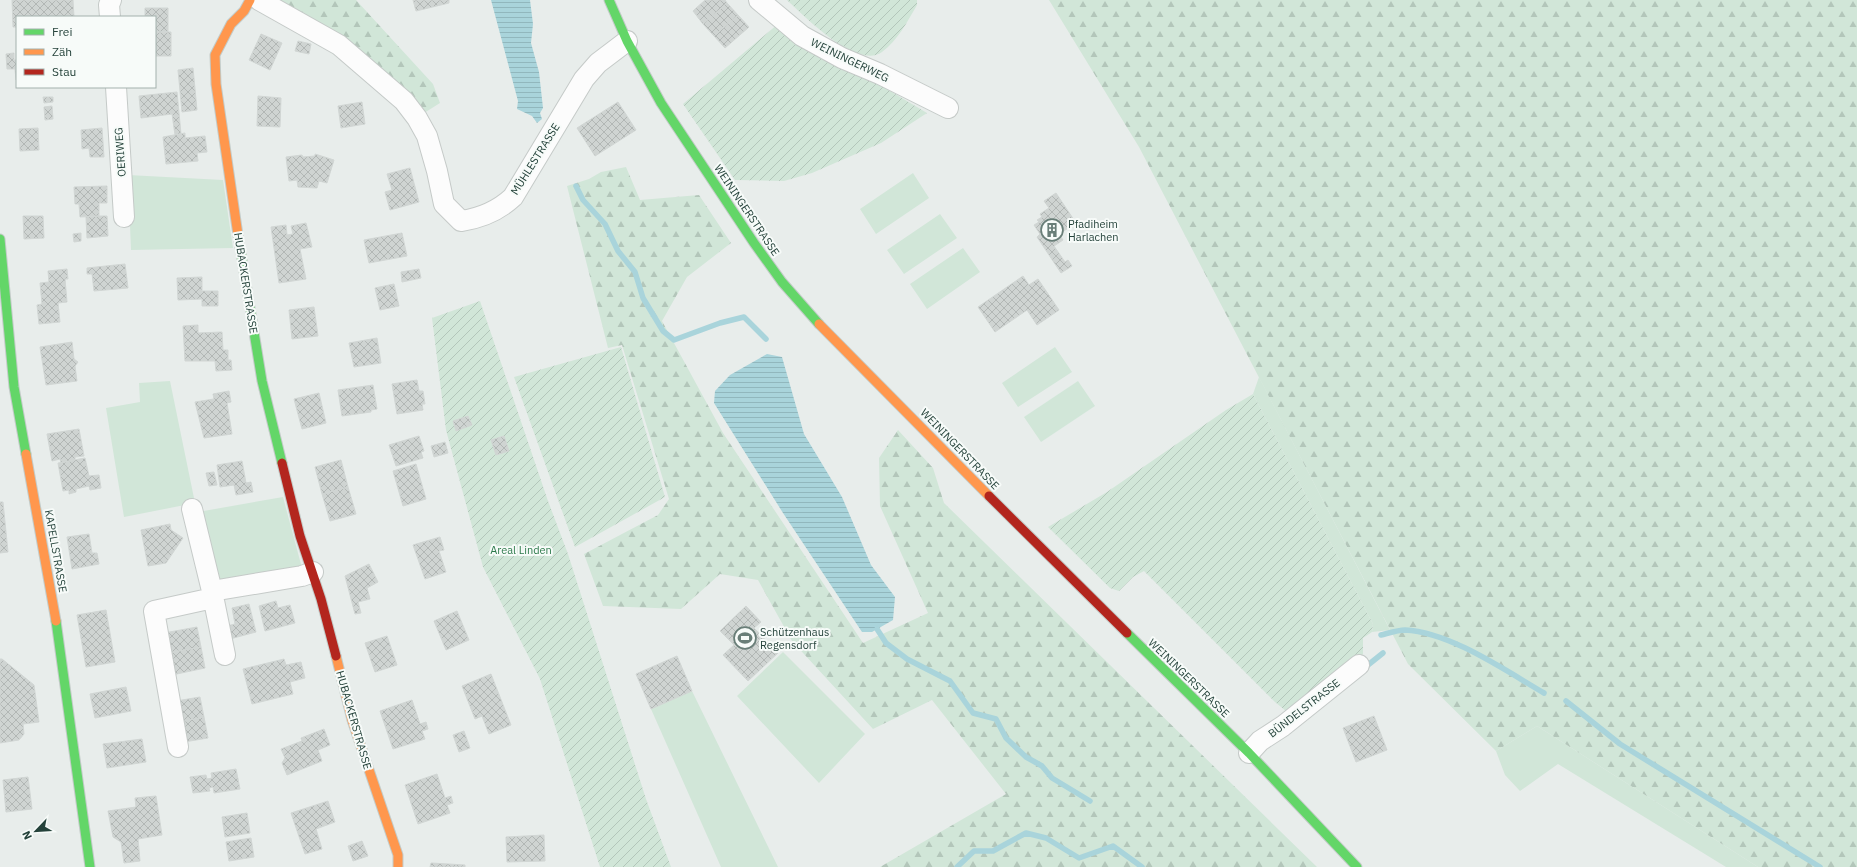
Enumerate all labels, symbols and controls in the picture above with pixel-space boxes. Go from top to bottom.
legend [16,16,156,88]
text: Frei [52,24,72,39]
street label: WEININGERWEG [809,35,891,85]
text: Zäh [52,44,72,59]
text: Stau [52,64,76,79]
street label: MÜHLESTRASSE [507,121,563,197]
street label: OERIWEG [111,127,129,177]
street label: WEININGERSTRASSE [711,162,783,258]
building icon: Pfadiheim Harlachen [1039,217,1065,243]
place label: Pfadiheim Harlachen [1068,217,1119,244]
street label: HUBACKERSTRASSE [231,231,261,335]
street label: WEININGERSTRASSE [918,406,1002,492]
street label: KAPELLSTRASSE [42,508,70,594]
park label: Areal Linden [490,543,552,557]
sports icon: Schützenhaus Regensdorf [732,625,758,651]
place label: Schützenhaus Regensdorf [760,625,829,652]
street label: WEININGERSTRASSE [1146,636,1232,720]
street label: HUBACKERSTRASSE [333,669,375,771]
street label: BÜNDELSTRASSE [1265,676,1343,740]
north arrow [16,811,56,851]
text: N [19,829,35,842]

